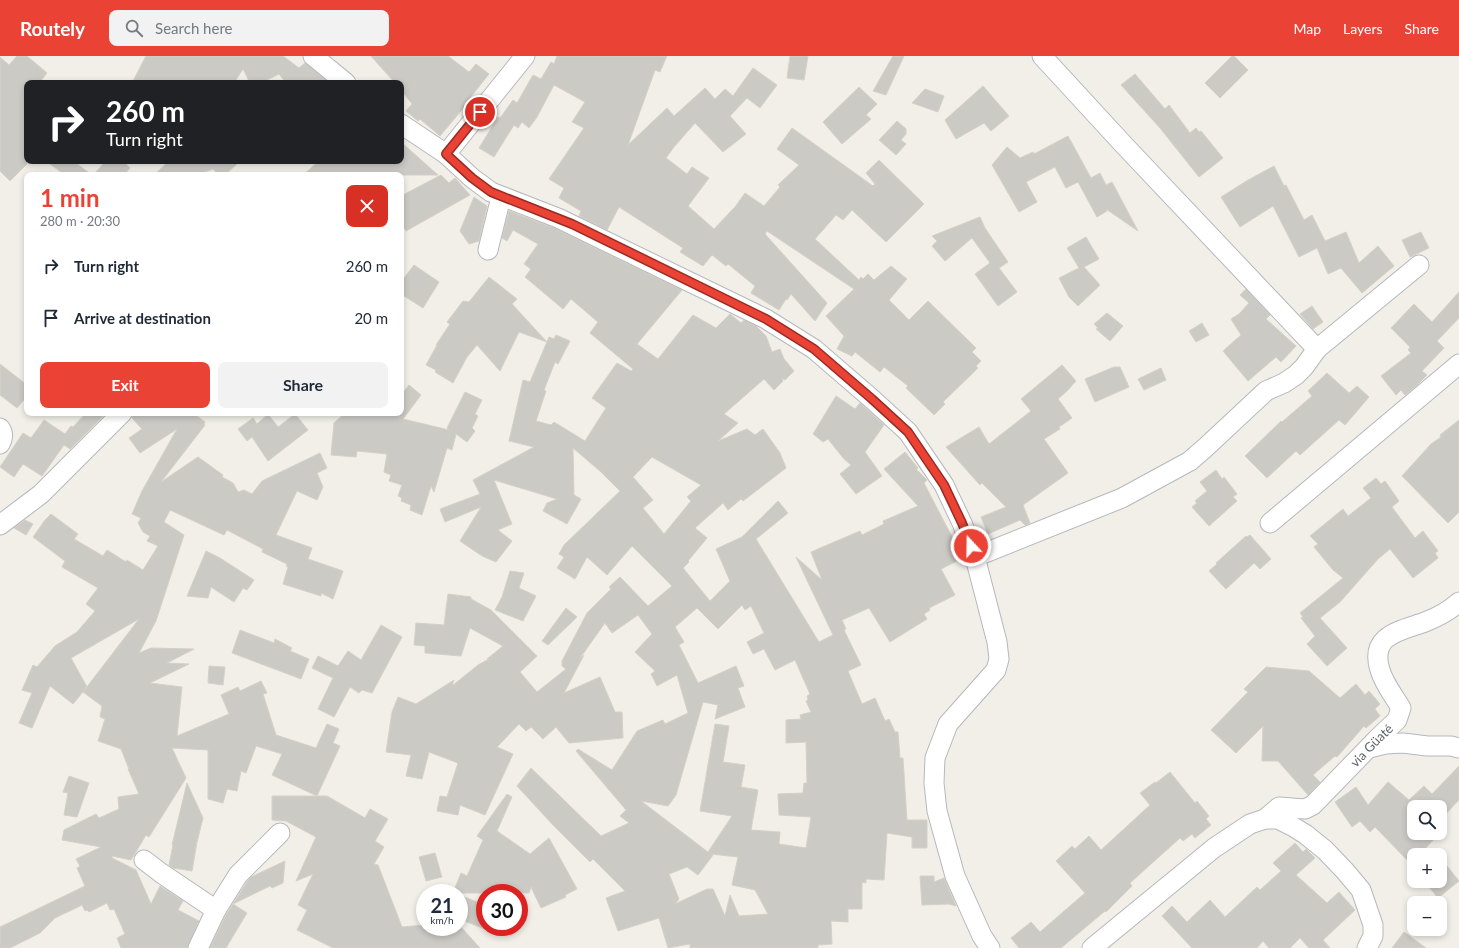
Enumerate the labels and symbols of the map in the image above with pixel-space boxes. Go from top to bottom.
pin [463,95,497,129]
position arrow [950,525,992,567]
street label: via Güaté [1347,720,1396,770]
speed limit sign: 30 [476,884,528,936]

